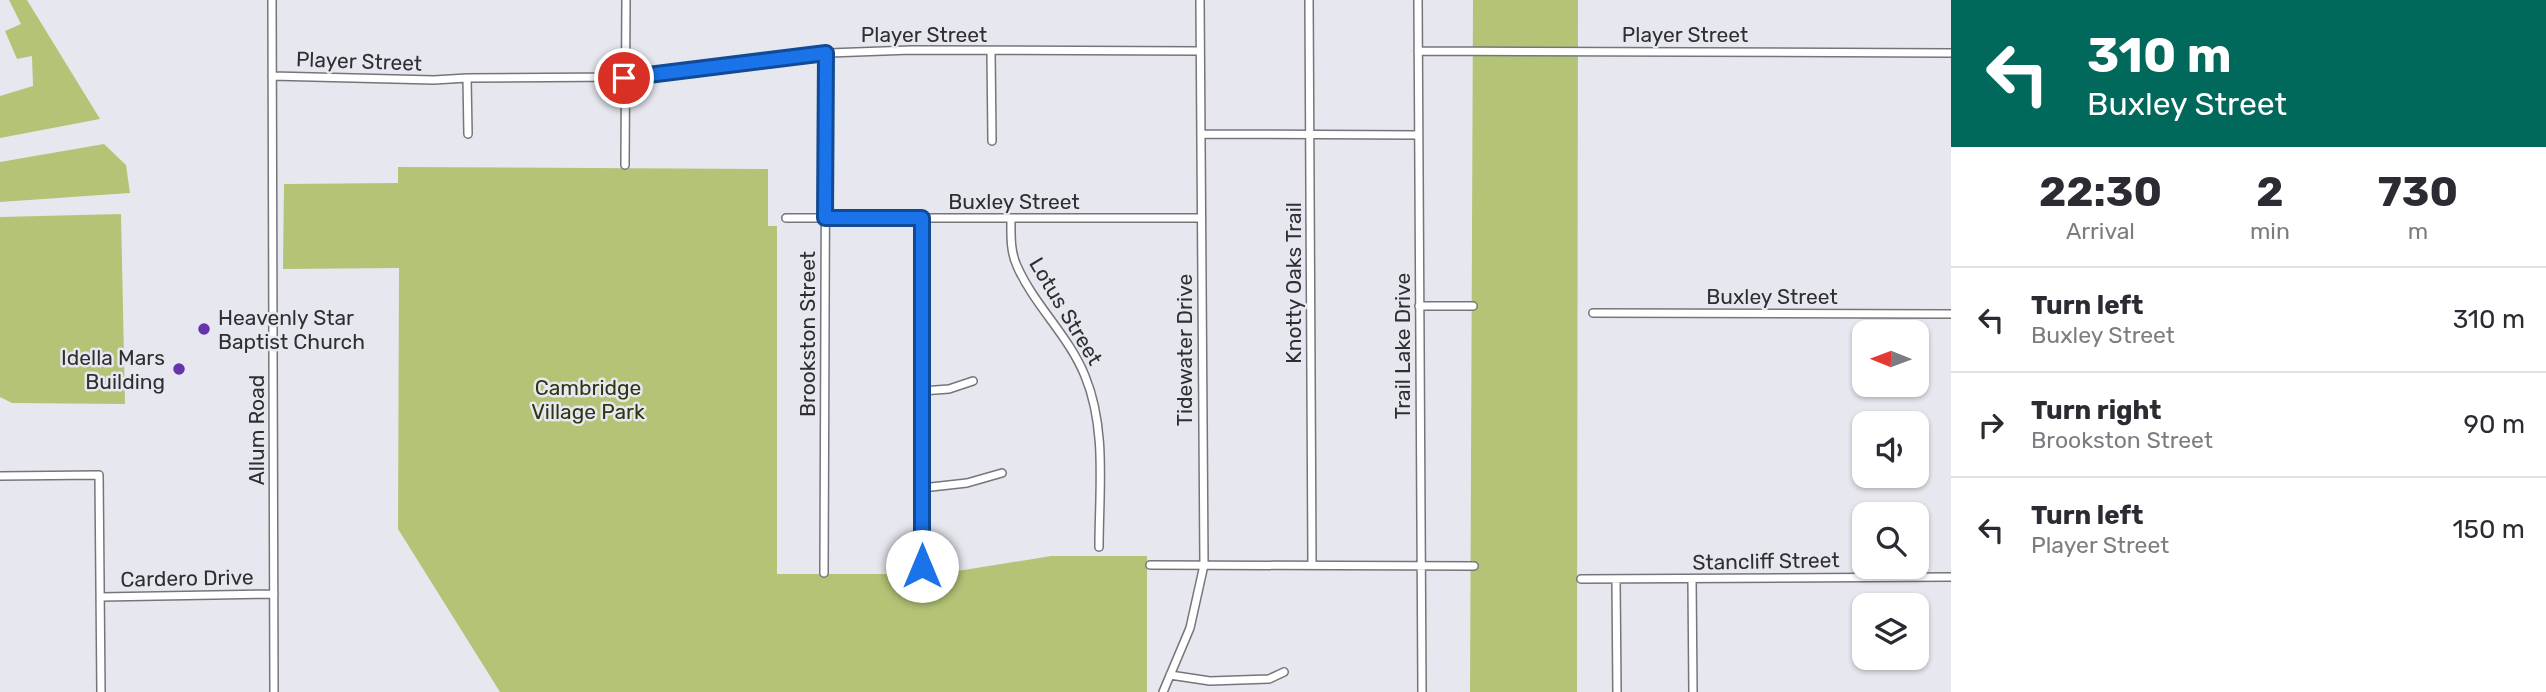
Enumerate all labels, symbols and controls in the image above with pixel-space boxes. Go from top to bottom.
street label: Player Street [861,22,987,47]
street label: Player Street [1622,22,1748,47]
text: 310 m [2087,26,2232,84]
icon: left [1972,28,2063,119]
street label: Player Street [295,46,423,76]
pin [594,48,654,108]
icon: arrive [605,59,643,97]
text: Buxley Street [2087,85,2287,123]
text: 22:30 [2039,167,2162,217]
text: 2 [2256,167,2284,217]
text: 730 [2378,167,2458,217]
street label: Buxley Street [948,189,1080,214]
street label: Knotty Oaks Trail [1281,202,1306,364]
text: Arrival [2066,217,2135,245]
text: min [2250,217,2290,245]
text: m [2408,217,2428,245]
street label: Brookston Street [795,251,820,417]
street label: Lotus Street [1024,253,1108,369]
street label: Trail Lake Drive [1390,273,1415,419]
street label: Tidewater Drive [1172,274,1197,426]
street label: Buxley Street [1706,284,1838,309]
text: Turn left [2031,290,2143,321]
icon: left [1972,301,2010,339]
text: 310 m [2453,304,2525,335]
place label: Heavenly Star Baptist Church [218,305,365,354]
north arrow [1852,320,1928,397]
map controls [1852,320,1929,670]
marker: Heavenly Star Baptist Church [196,321,212,337]
text: Buxley Street [2031,321,2175,349]
place label: Idella Mars Building [61,345,165,394]
marker: Idella Mars Building [171,361,187,377]
street label: Allum Road [244,375,269,485]
park label: Cambridge Village Park [531,375,645,424]
text: Turn right [2031,395,2161,426]
icon: right [1972,406,2010,444]
text: 90 m [2464,409,2525,440]
button: sound [1852,411,1929,488]
text: Brookston Street [2031,426,2213,454]
text: Turn left [2031,500,2143,531]
button: search [1852,502,1929,579]
icon: left [1972,511,2010,549]
text: 150 m [2452,514,2525,545]
position arrow [885,529,959,603]
text: Player Street [2031,531,2169,559]
street label: Stancliff Street [1692,547,1840,575]
street label: Cardero Drive [120,564,254,592]
button: layers [1852,593,1929,670]

